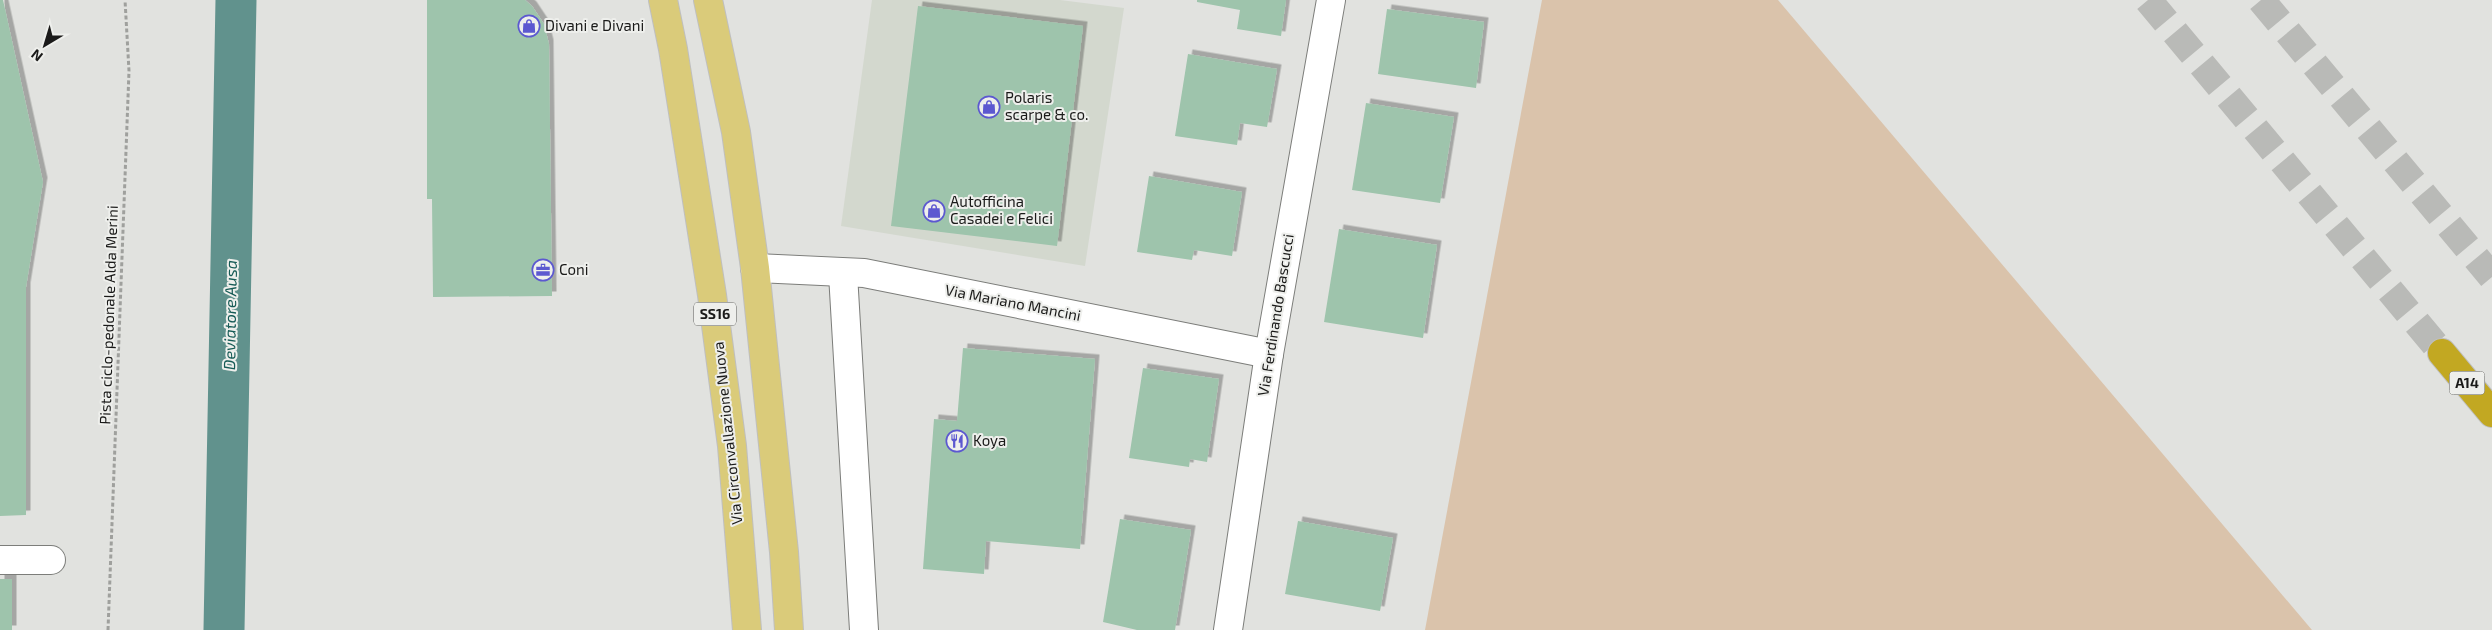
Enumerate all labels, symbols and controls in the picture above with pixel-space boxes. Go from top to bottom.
shop icon: Divani e Divani [517,14,541,38]
place label: Divani e Divani [545,16,644,34]
north arrow [20,20,70,70]
text: N [27,46,46,65]
place label: Polaris scarpe & co. [1005,88,1088,123]
shop icon: Polaris scarpe & co. [977,95,1001,119]
place label: Autofficina Casadei e Felici [950,192,1053,227]
shop icon: Autofficina Casadei e Felici [922,199,946,223]
street label: Pista ciclo-pedonale Alda Merini [95,205,121,425]
street label: Via Ferdinando Bascucci [1253,232,1297,397]
office icon: Coni [531,258,555,282]
water label: Deviatore Ausa [219,260,240,370]
place label: Coni [559,260,589,278]
street label: Via Mariano Mancini [944,280,1083,324]
road number: SS16 [694,302,736,326]
street label: Via Circonvallazione Nuova [708,341,746,525]
road number: A14 [2450,372,2484,394]
restaurant icon: Koya [945,429,969,453]
place label: Koya [973,431,1006,449]

